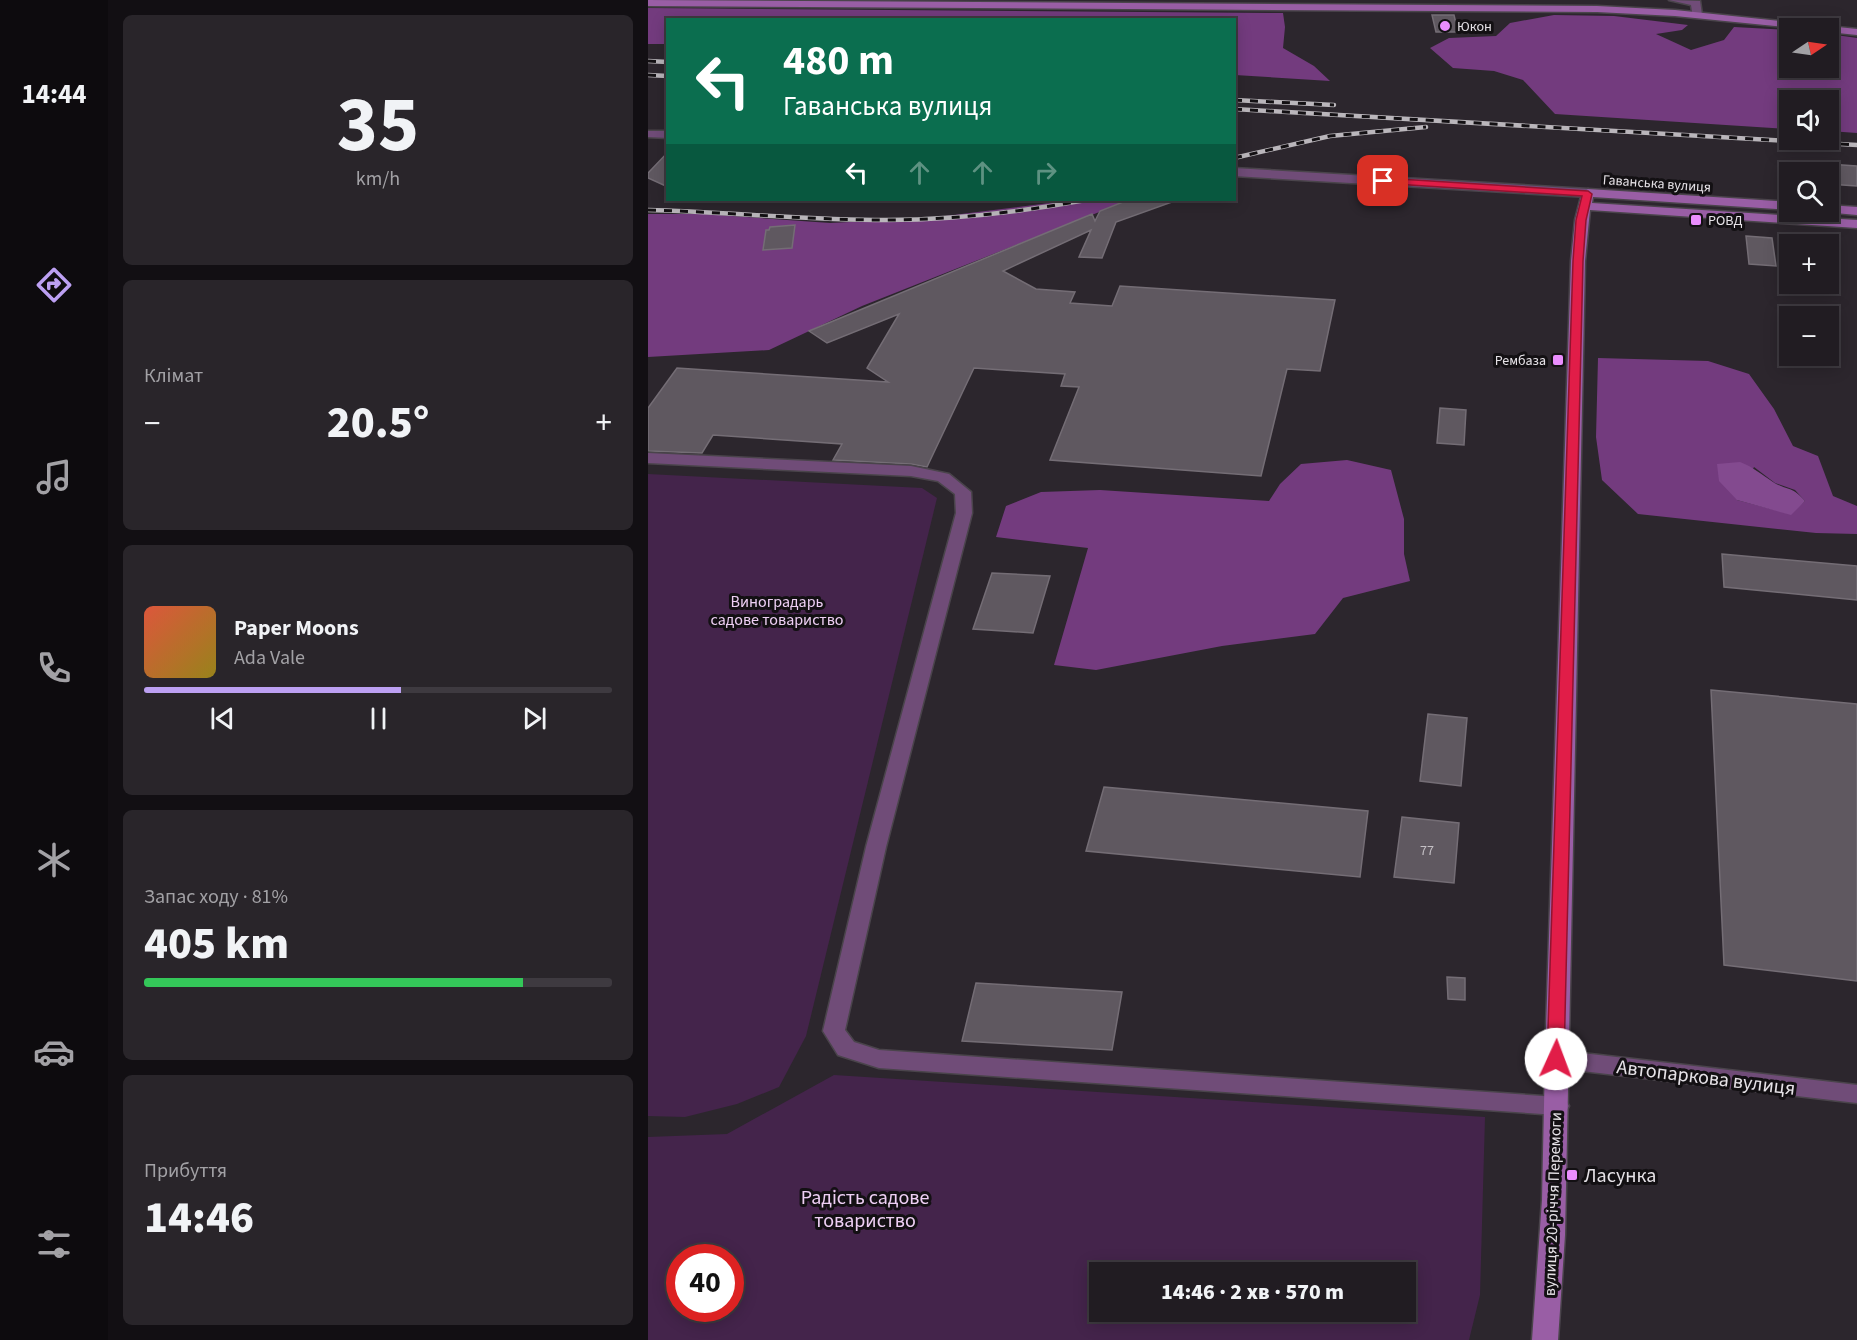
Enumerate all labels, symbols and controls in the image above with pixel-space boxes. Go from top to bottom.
place label: Юкон [1457,17,1492,37]
north arrow [1779,18,1839,78]
map controls [1779,18,1839,366]
marker: Юкон [1438,19,1452,33]
text: 480 m [783,31,894,91]
icon: left [684,42,762,120]
text: 35 [337,70,419,181]
text: 14:44 [21,75,87,114]
text: Гаванська вулиця [783,87,992,126]
button: sound [1779,90,1839,150]
pin [1357,155,1408,206]
icon: left [840,156,873,189]
icon: ahead [903,156,936,189]
icon: ahead [966,156,999,189]
icon: right [1029,156,1062,189]
button: search [1779,162,1839,222]
icon: arrive [1366,164,1399,197]
text: km/h [356,165,400,193]
street label: Гаванська вулиця [1602,170,1712,198]
place label: РОВД [1708,211,1742,231]
marker: РОВД [1689,213,1703,227]
button: + [1779,234,1839,294]
icon: directions [33,264,75,306]
button: − [1779,306,1839,366]
place label: Рембаза [1495,351,1546,371]
marker: Рембаза [1551,353,1565,367]
text: Клімат [144,362,203,390]
text: 20.5° [327,391,429,455]
text: − [144,400,160,447]
text: + [596,400,612,447]
icon: music [33,456,75,498]
park label: Виноградарь садове товариство [711,591,843,631]
text: Paper Moons [234,612,359,644]
text: Ada Vale [234,644,305,672]
icon: phone [33,647,75,689]
icon: previous [206,702,239,735]
icon: pause [362,702,395,735]
icon: next [518,702,551,735]
icon: climate [33,839,75,881]
house number: 77 [1420,841,1434,861]
text: Запас ходу · 81% [144,883,288,911]
text: 405 km [144,912,289,976]
position arrow [1524,1027,1588,1091]
icon: car [33,1031,75,1073]
street label: Автопаркова вулиця [1615,1053,1797,1103]
street label: вулиця 20-річчя Перемоги [1539,1112,1567,1297]
text: Прибуття [144,1157,227,1185]
place label: Ласунка [1584,1162,1656,1190]
marker: Ласунка [1565,1168,1579,1182]
park label: Радість садове товариство [801,1184,929,1235]
text: 14:46 [144,1186,254,1250]
icon: filters [33,1223,75,1265]
speed limit sign: 40 [666,1244,744,1322]
text: 14:46 · 2 хв · 570 m [1161,1276,1344,1308]

